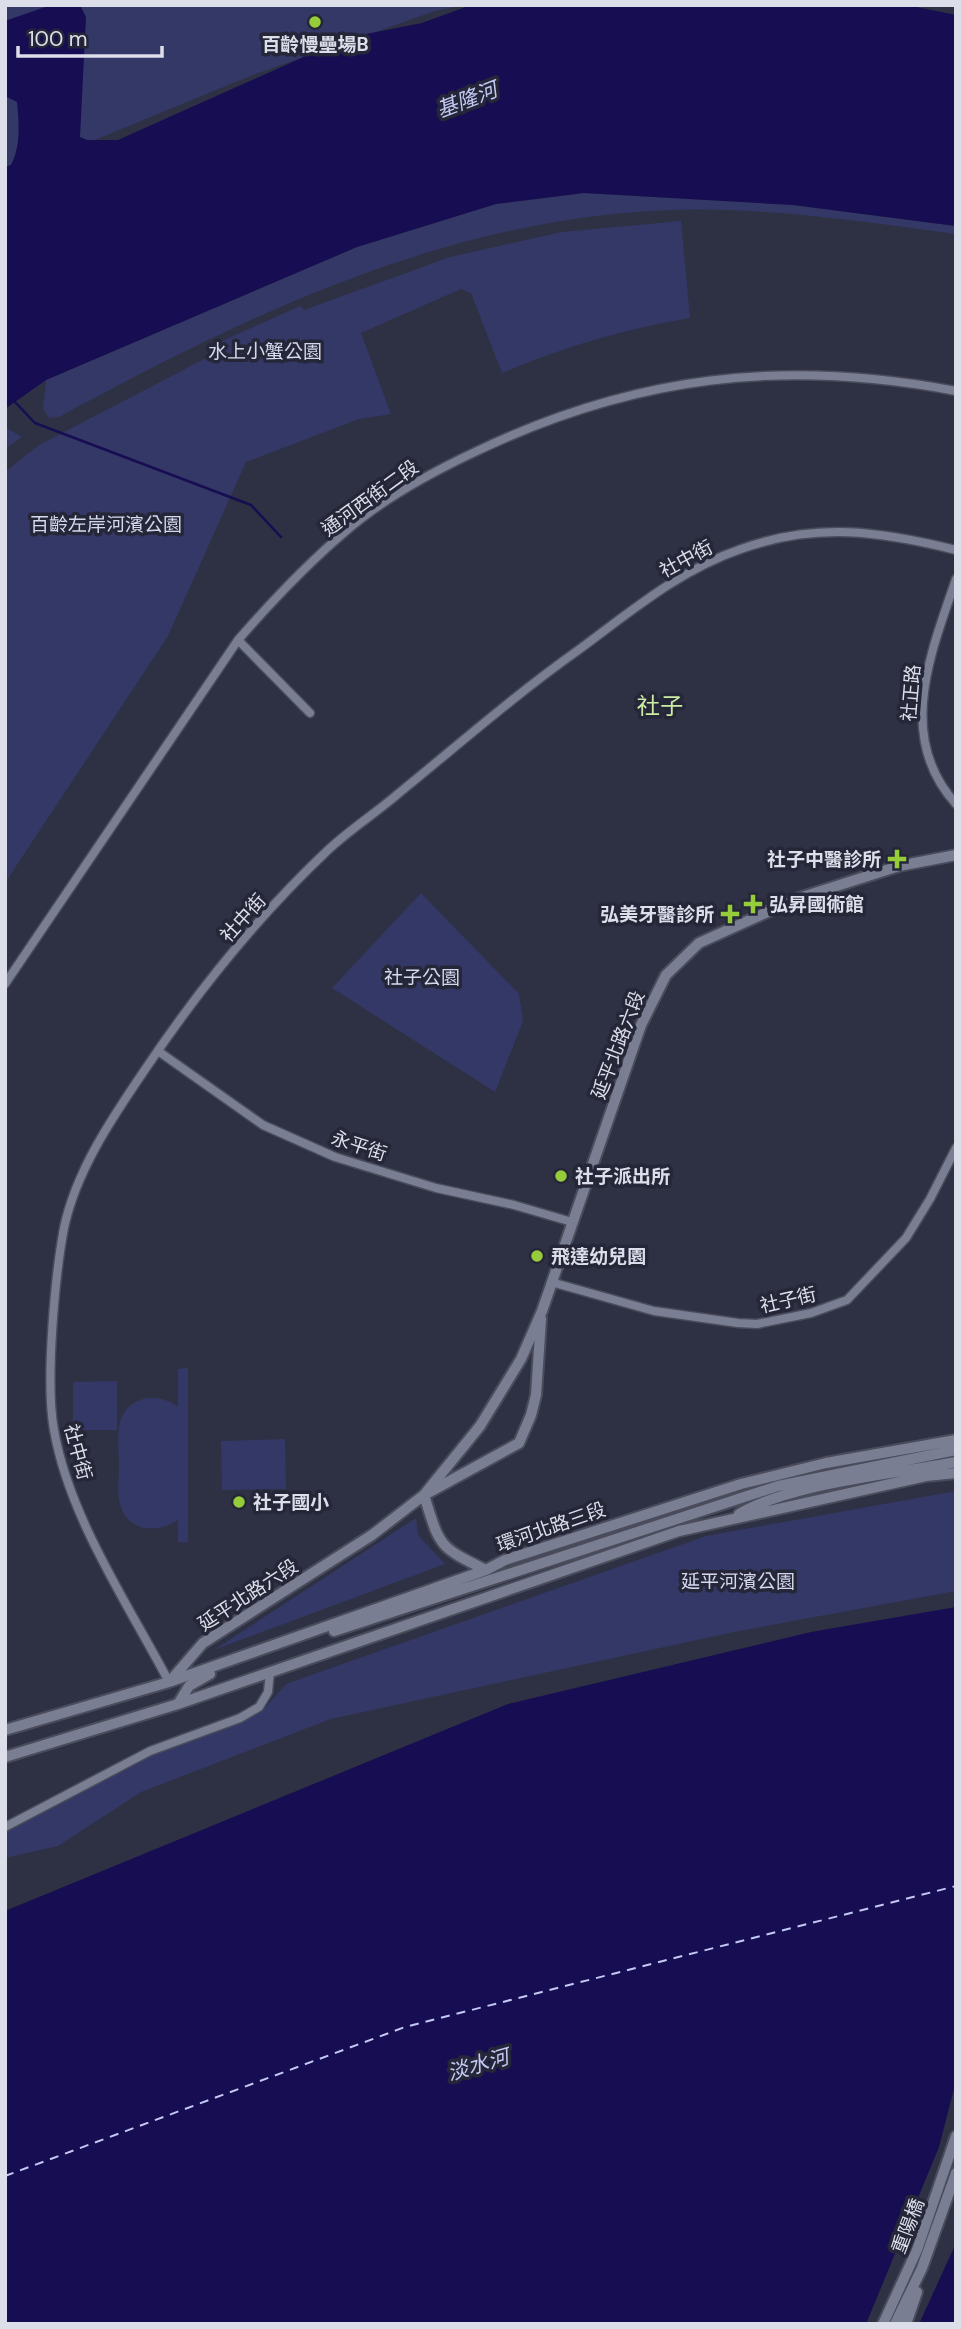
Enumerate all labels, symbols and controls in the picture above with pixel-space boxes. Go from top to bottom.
scale bar [18,14,161,58]
marker: 百齡慢壘場B [307,14,323,30]
text: 100 m [28,25,88,53]
place label: 百齡慢壘場B [261,32,369,57]
water label: 基隆河 [433,74,505,124]
park label: 水上小蟹公園 [208,339,322,364]
street label: 通河西街二段 [317,454,423,542]
park label: 百齡左岸河濱公園 [30,512,182,537]
street label: 社中街 [655,535,717,583]
street label: 社正路 [896,664,926,722]
district label: 社子 [637,691,683,721]
place label: 社子中醫診所 [767,847,881,872]
marker: 社子中醫診所 [887,849,907,869]
street label: 社中街 [215,888,271,948]
place label: 弘昇國術館 [769,892,864,917]
marker: 弘昇國術館 [743,894,763,914]
place label: 弘美牙醫診所 [600,902,714,927]
marker: 弘美牙醫診所 [720,904,740,924]
park label: 社子公園 [384,965,460,990]
street label: 延平北路六段 [586,987,650,1103]
street label: 永平街 [328,1125,390,1167]
place label: 社子派出所 [575,1164,670,1189]
marker: 社子派出所 [553,1168,569,1184]
place label: 飛達幼兒園 [551,1244,646,1269]
marker: 飛達幼兒園 [529,1248,545,1264]
street label: 社子街 [757,1281,819,1319]
street label: 社中街 [59,1421,97,1483]
place label: 社子國小 [253,1490,329,1515]
marker: 社子國小 [231,1494,247,1510]
street label: 環河北路三段 [493,1497,609,1557]
street label: 延平北路六段 [193,1553,303,1637]
park label: 延平河濱公園 [681,1569,795,1594]
water label: 淡水河 [444,2042,516,2087]
street label: 重陽橋 [886,2195,930,2257]

